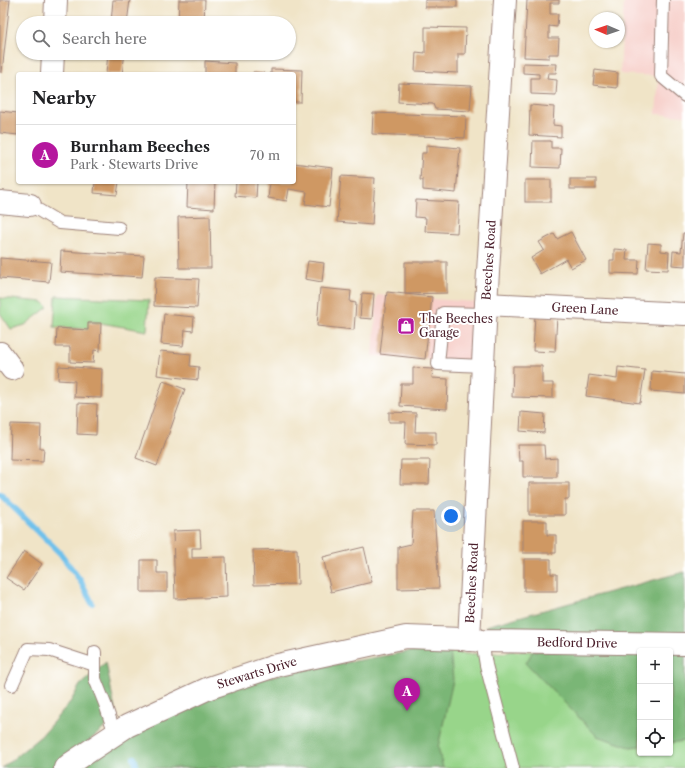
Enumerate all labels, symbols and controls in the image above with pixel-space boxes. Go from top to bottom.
north arrow [589,12,625,48]
search box [16,16,296,60]
icon: search [30,27,52,49]
text: Search here [62,29,147,48]
text: Nearby [32,88,96,108]
text: Burnham Beeches [70,137,210,156]
text: A [40,147,50,163]
text: 70 m [250,147,280,163]
text: Park · Stewarts Drive [70,156,198,172]
street label: Beeches Road [478,219,499,301]
street label: Green Lane [551,299,619,318]
place label: The Beeches Garage [419,311,493,340]
shop icon: The Beeches Garage [396,316,416,336]
your location [441,506,461,526]
street label: Beeches Road [462,542,481,624]
street label: Bedford Drive [537,634,618,651]
map controls [637,648,673,756]
button: + [637,648,673,684]
street label: Stewarts Drive [215,653,299,692]
pin: A [394,678,420,711]
button: − [637,684,673,720]
button: locate [637,720,673,756]

